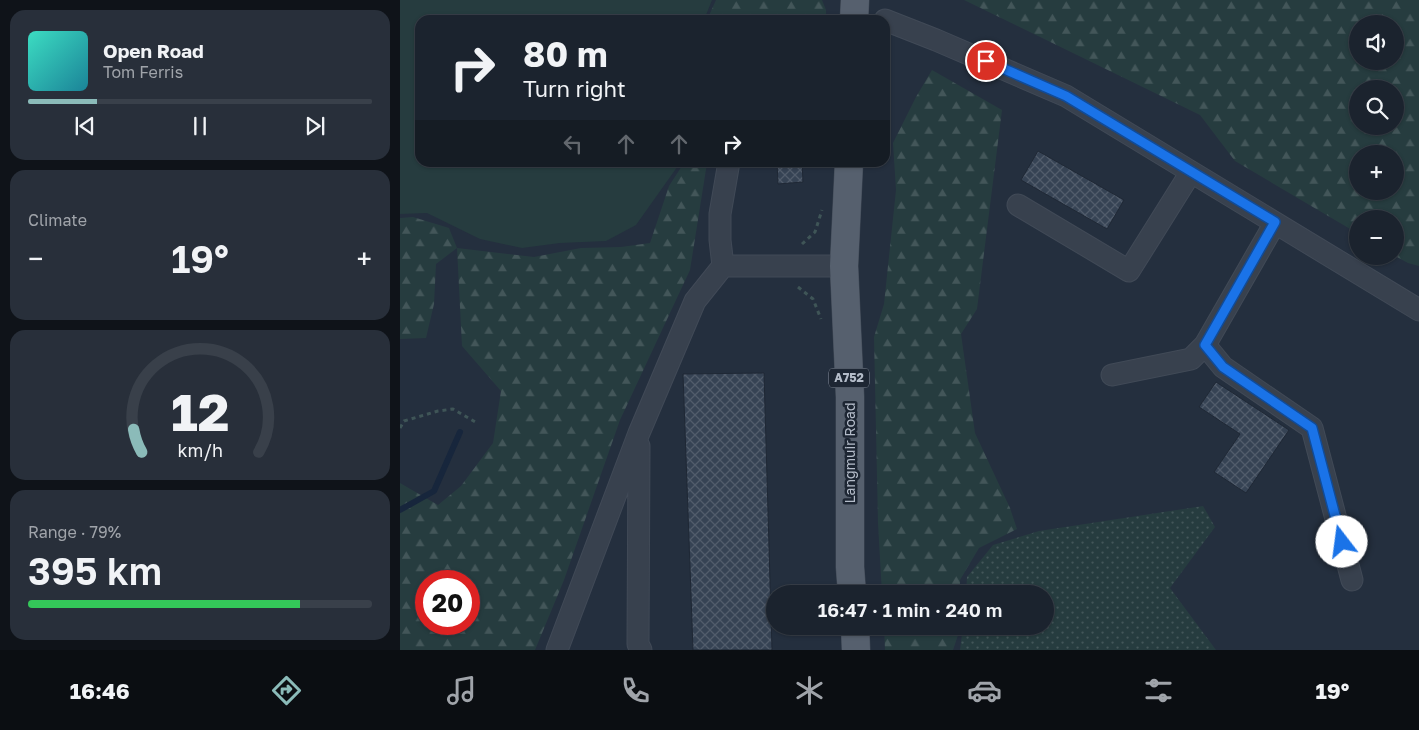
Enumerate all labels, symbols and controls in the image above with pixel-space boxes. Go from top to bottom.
map controls [1349,15,1404,265]
button: sound [1349,15,1404,70]
text: 80 m [523,33,608,75]
icon: right [440,35,505,100]
text: Open Road [103,39,204,62]
pin [965,40,1007,82]
icon: arrive [972,47,1000,75]
text: Tom Ferris [103,62,183,82]
text: Turn right [523,75,626,102]
button: search [1349,80,1404,135]
icon: previous [71,112,99,140]
icon: pause [186,112,214,140]
icon: next [301,112,329,140]
icon: left [559,130,587,158]
icon: ahead [612,130,640,158]
icon: ahead [665,130,693,158]
icon: right [718,130,746,158]
button: + [1349,145,1404,200]
text: Climate [28,210,87,230]
button: − [1349,210,1404,265]
text: 19° [171,236,229,281]
text: − [28,242,43,275]
text: + [357,242,372,275]
road number: A752 [829,368,869,388]
text: 12 [171,380,229,442]
street label: Langmuir Road [841,402,858,504]
text: km/h [177,439,223,461]
position arrow [1315,515,1367,567]
text: Range · 79% [28,522,121,542]
text: 395 km [28,548,162,593]
speed limit sign: 20 [415,570,480,635]
text: 16:47 · 1 min · 240 m [818,598,1002,621]
icon: directions [269,673,304,708]
icon: music [444,673,479,708]
icon: phone [618,673,653,708]
icon: climate [792,673,827,708]
icon: car [967,673,1002,708]
icon: filters [1141,673,1176,708]
text: 16:46 [70,677,130,704]
text: 19° [1315,677,1349,704]

